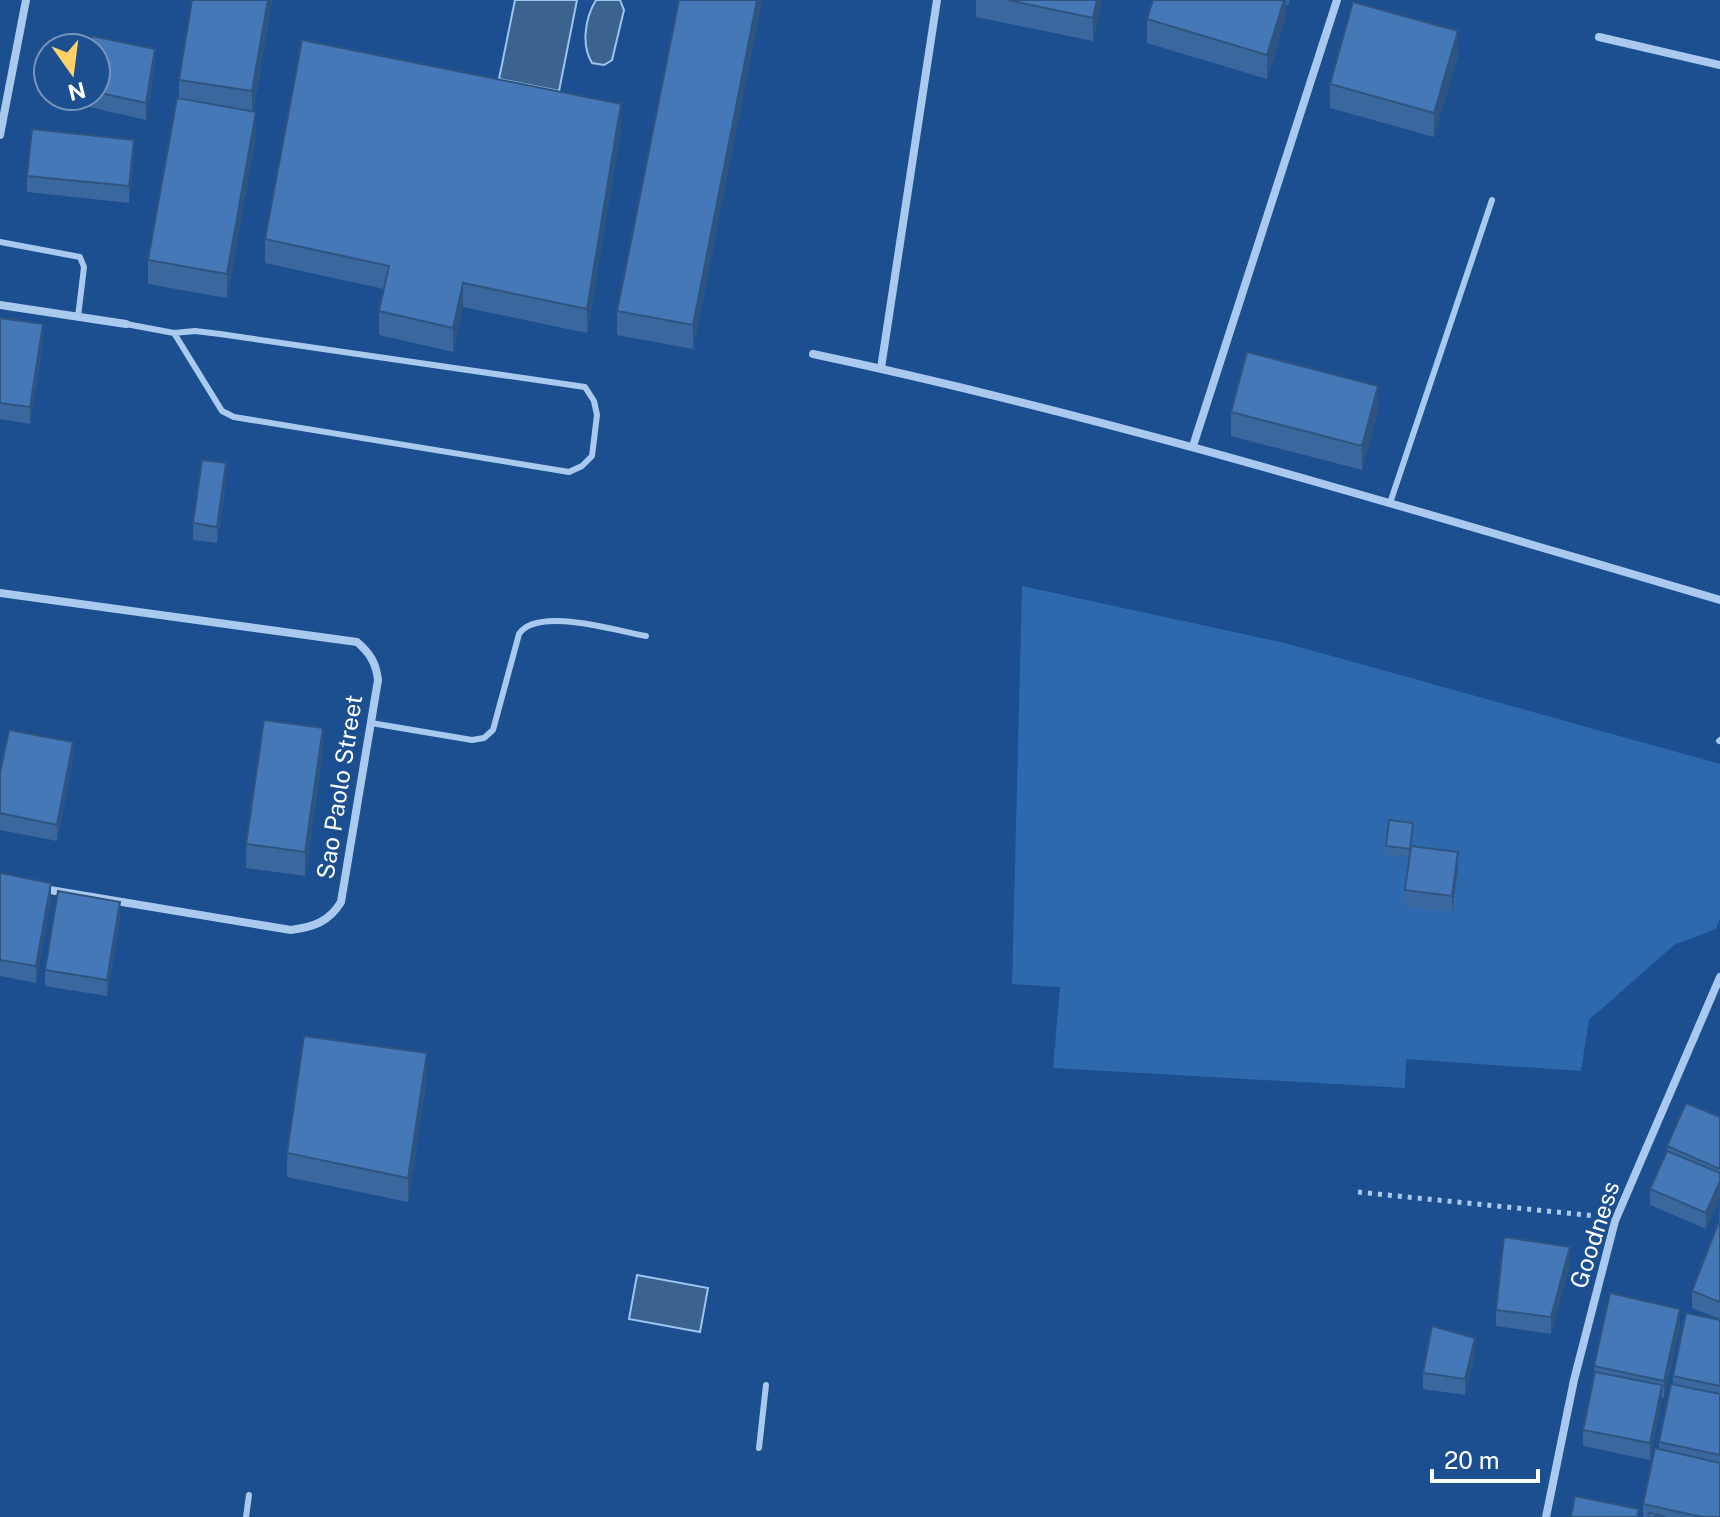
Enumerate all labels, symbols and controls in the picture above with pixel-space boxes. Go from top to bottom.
north arrow [32,32,112,112]
text: N [65,77,88,106]
street label: Sao Paolo Street [311,693,367,881]
street label: Goodness [1564,1178,1624,1292]
scale bar [1432,1433,1538,1483]
text: 20 m [1444,1446,1500,1474]

